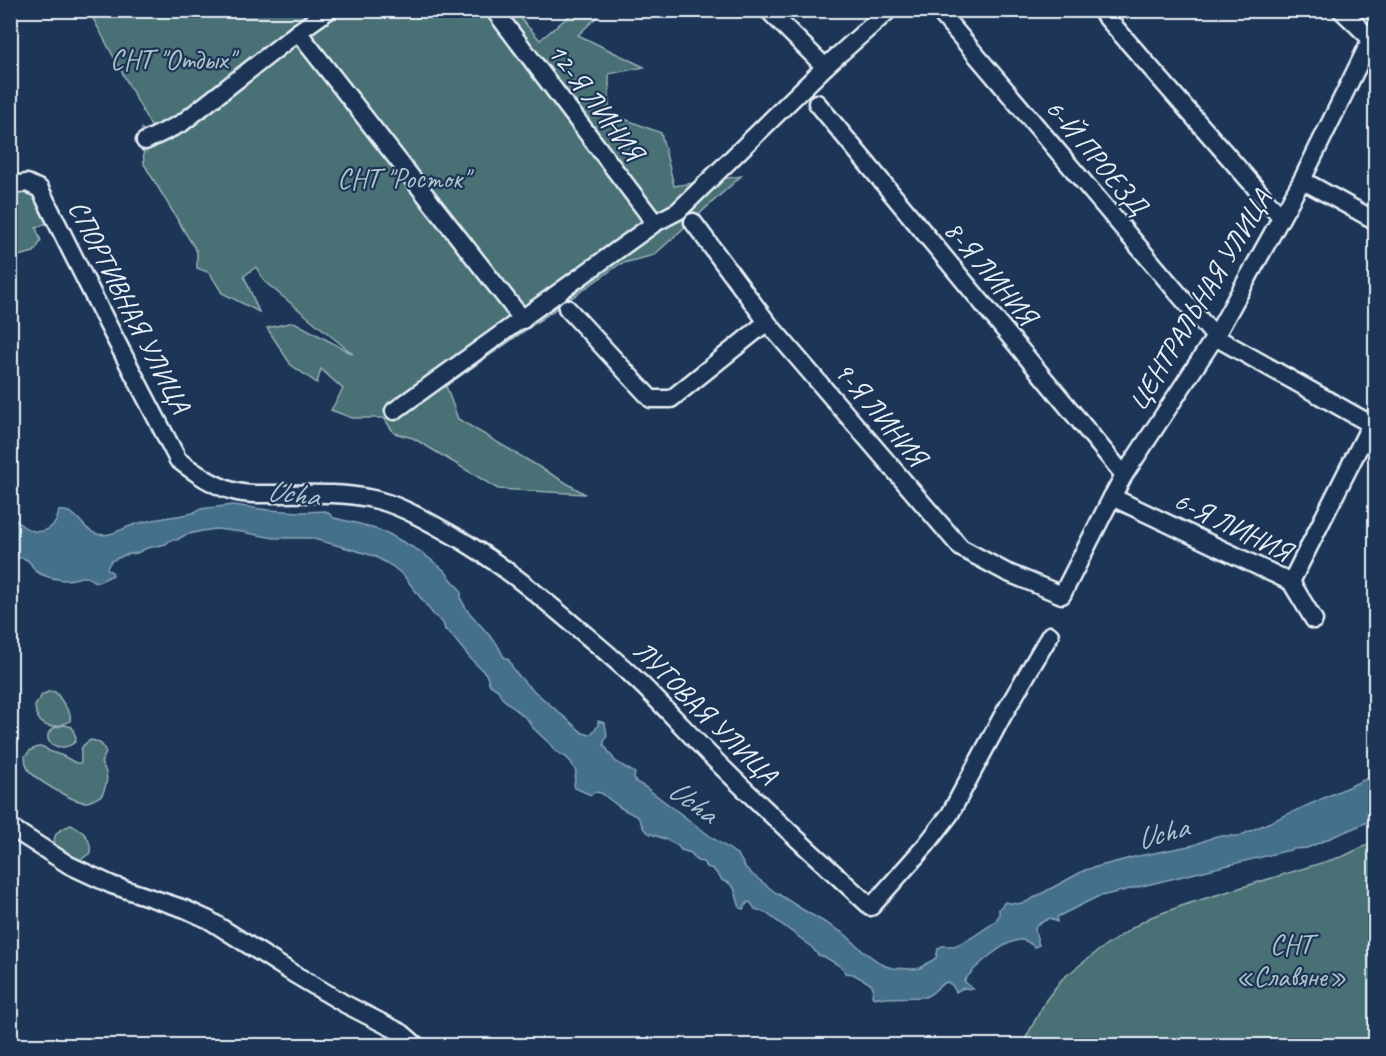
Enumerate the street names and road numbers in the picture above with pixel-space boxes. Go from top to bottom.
street label: 12-Я ЛИНИЯ [540,36,654,171]
street label: 6-Й ПРОЕЗД [1038,91,1157,223]
street label: ЦЕНТРАЛЬНАЯ УЛИЦА [1120,182,1280,417]
street label: СПОРТИВНАЯ УЛИЦА [61,194,199,420]
street label: 8-Я ЛИНИЯ [937,213,1047,335]
street label: 9-Я ЛИНИЯ [827,354,937,476]
street label: 6-Я ЛИНИЯ [1169,482,1301,571]
street label: ЛУГОВАЯ УЛИЦА [626,633,786,793]

